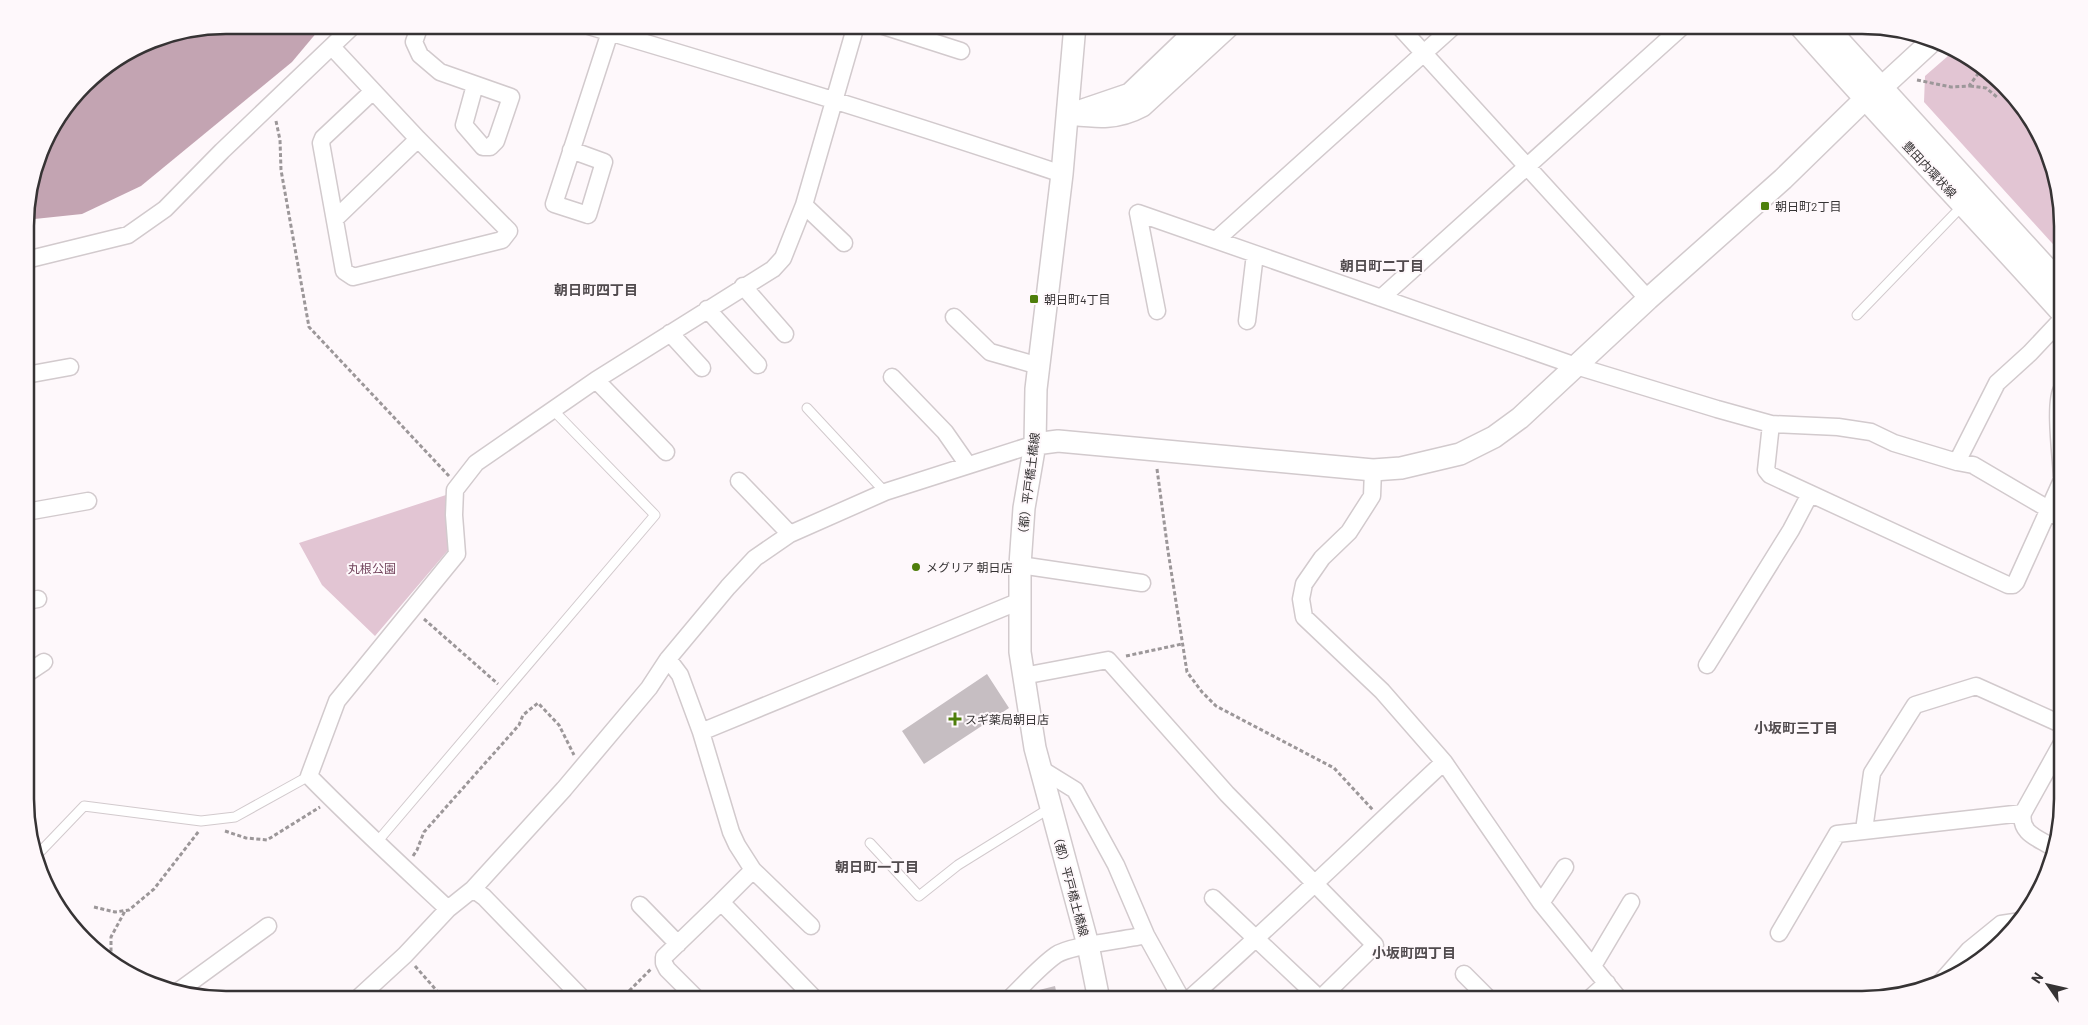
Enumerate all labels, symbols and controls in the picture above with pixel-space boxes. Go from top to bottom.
street label: 豊田内環状線 [1900,138,1960,200]
place label: 朝日町2丁目 [1775,199,1841,213]
marker: 朝日町2丁目 [1759,200,1771,212]
district label: 朝日町二丁目 [1340,257,1424,274]
district label: 朝日町四丁目 [554,281,638,298]
place label: 朝日町4丁目 [1044,292,1111,306]
marker: 朝日町4丁目 [1028,293,1040,305]
street label: （都）平戸橋土橋線 [1014,432,1042,540]
place label: メグリア 朝日店 [926,560,1012,574]
park label: 丸根公園 [348,561,396,575]
marker: メグリア 朝日店 [910,561,922,573]
place label: スギ薬局朝日店 [965,712,1049,726]
marker: スギ薬局朝日店 [949,713,961,725]
district label: 小坂町三丁目 [1754,719,1838,736]
street label: （都）平戸橋土橋線 [1050,830,1092,938]
district label: 朝日町一丁目 [835,858,919,875]
district label: 小坂町四丁目 [1372,944,1456,961]
north arrow [2023,960,2073,1010]
text: N [2027,969,2046,986]

